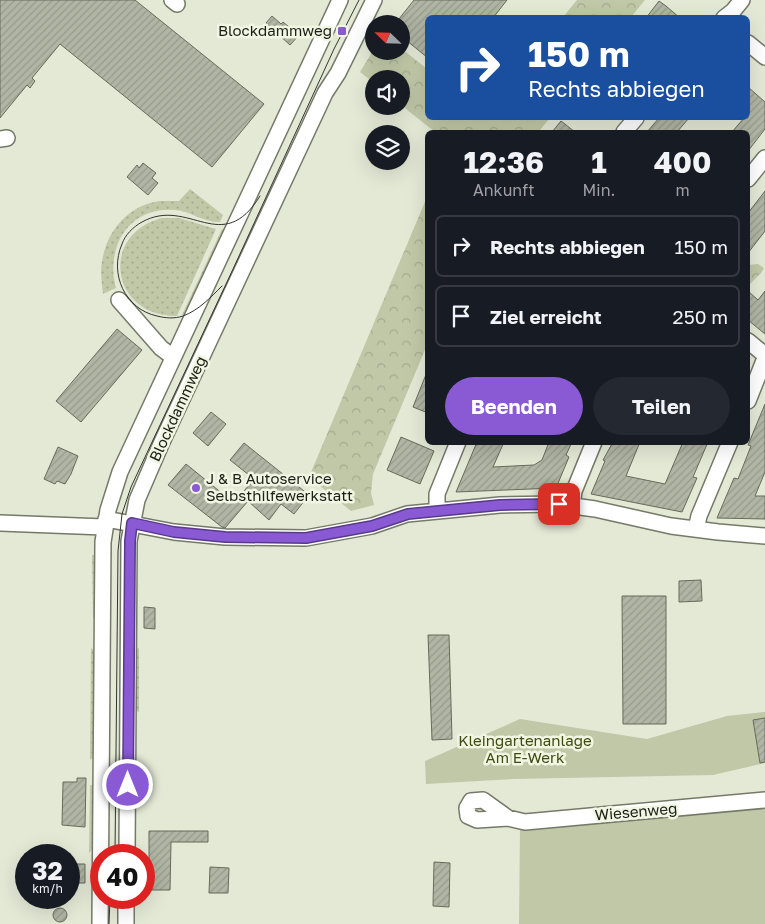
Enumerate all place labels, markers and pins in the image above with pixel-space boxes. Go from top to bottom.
place label: Blockdammweg [218,21,332,39]
marker: Blockdammweg [336,25,348,37]
place label: J & B Autoservice Selbsthilfewerkstatt [206,469,353,504]
marker: J & B Autoservice Selbsthilfewerkstatt [190,482,202,494]
pin [538,483,580,525]

